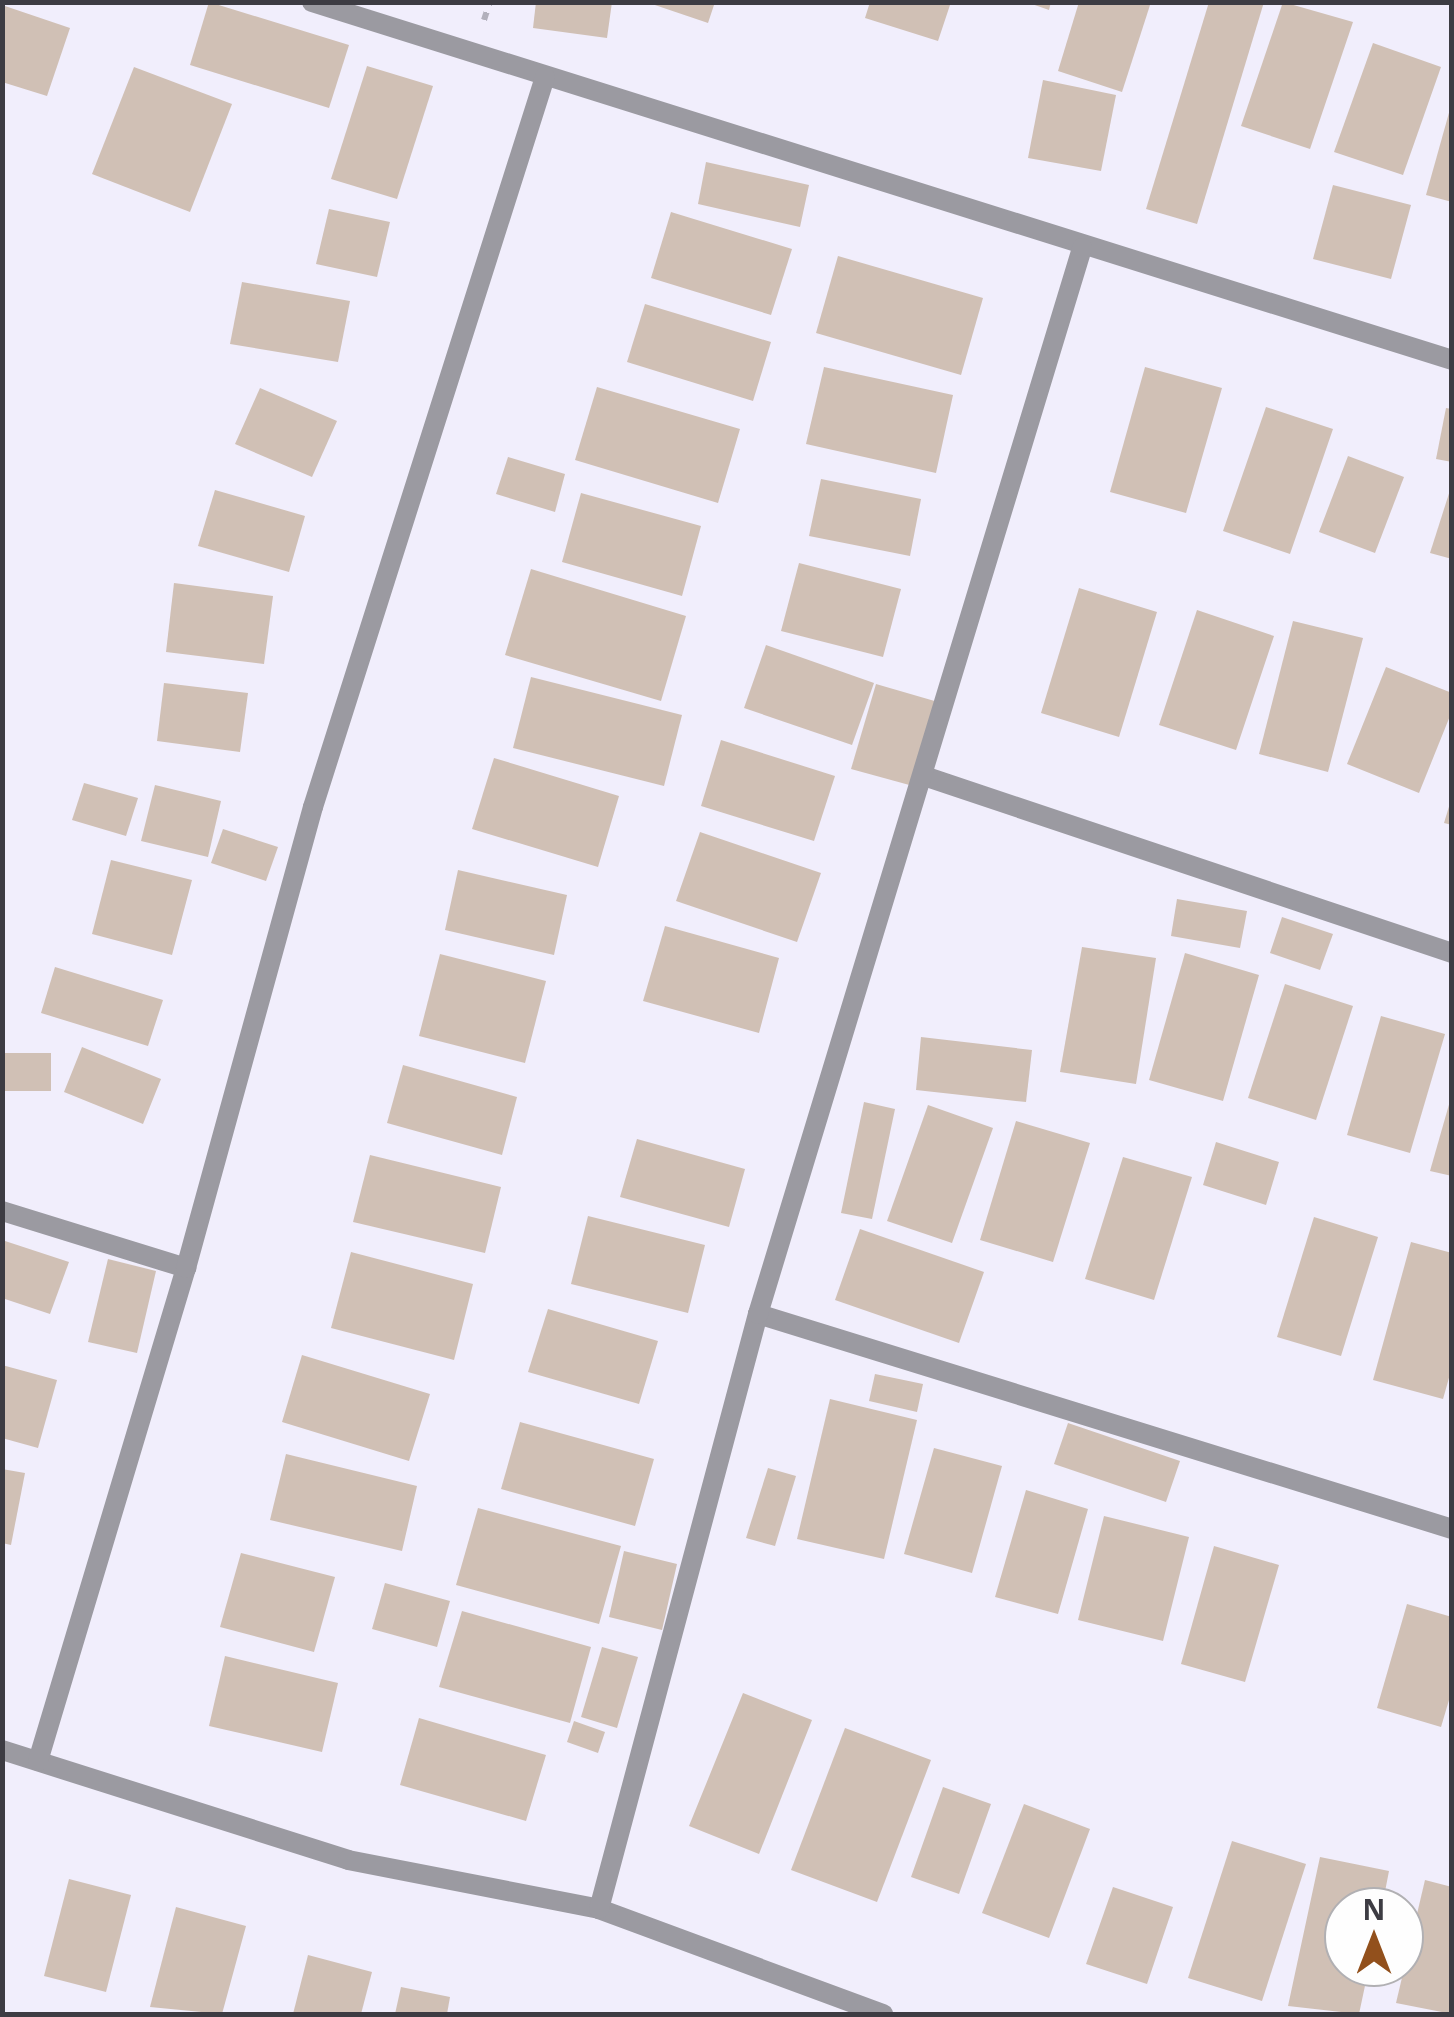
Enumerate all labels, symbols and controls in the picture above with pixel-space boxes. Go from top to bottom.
north arrow [1324,1887,1424,1987]
text: N [1363,1890,1385,1928]

